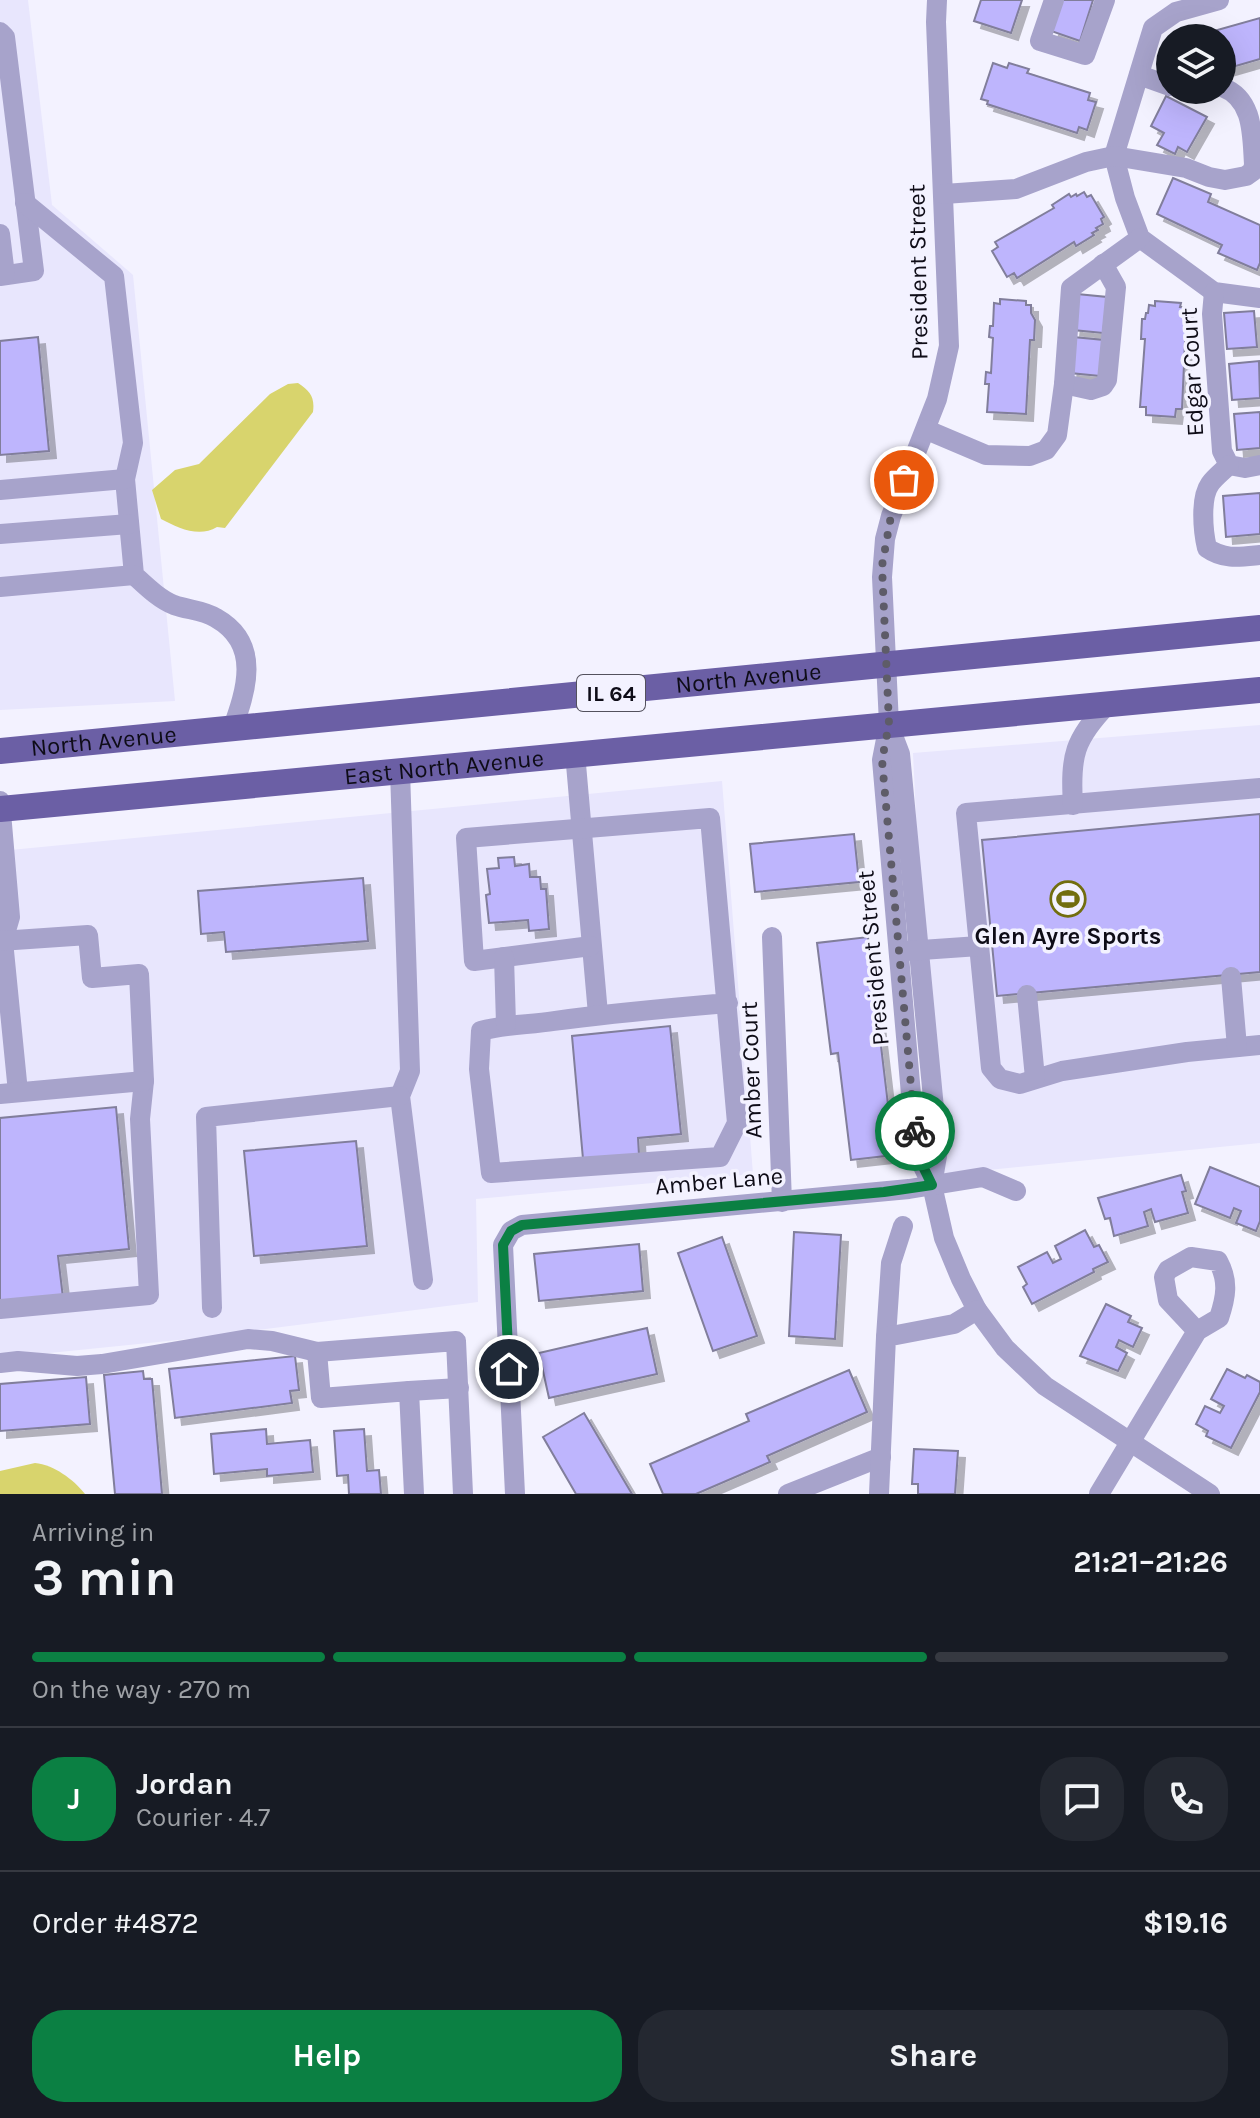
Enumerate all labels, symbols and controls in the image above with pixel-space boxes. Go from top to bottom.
map controls [1156,24,1236,104]
button: layers [1156,24,1236,104]
street label: President Street [902,184,934,360]
street label: Edgar Court [1175,307,1209,437]
pin [870,446,938,514]
icon: bag [882,458,926,502]
street label: North Avenue [674,657,823,699]
road number: IL 64 [577,675,645,711]
street label: North Avenue [29,720,178,762]
street label: East North Avenue [343,744,545,790]
street label: President Street [851,869,895,1047]
sports icon: Glen Ayre Sports [1049,880,1087,918]
place label: Glen Ayre Sports [975,922,1161,950]
street label: Amber Court [735,1001,767,1139]
courier [875,1091,955,1171]
icon: bike [893,1109,937,1153]
street label: Amber Lane [654,1161,784,1201]
pin [475,1335,543,1403]
icon: home [487,1347,531,1391]
text: Arriving in [32,1517,154,1548]
text: 21:21–21:26 [1073,1544,1228,1580]
text: 3 min [32,1547,176,1608]
text: On the way · 270 m [32,1674,251,1705]
button: chat [1040,1757,1124,1841]
button: phone [1144,1757,1228,1841]
text: Jordan [136,1766,233,1802]
text: J [67,1781,81,1817]
text: Courier · 4.7 [136,1802,270,1833]
text: Order #4872 [32,1905,199,1941]
text: $19.16 [1143,1905,1228,1941]
button: Help [32,2010,622,2102]
button: Share [638,2010,1228,2102]

